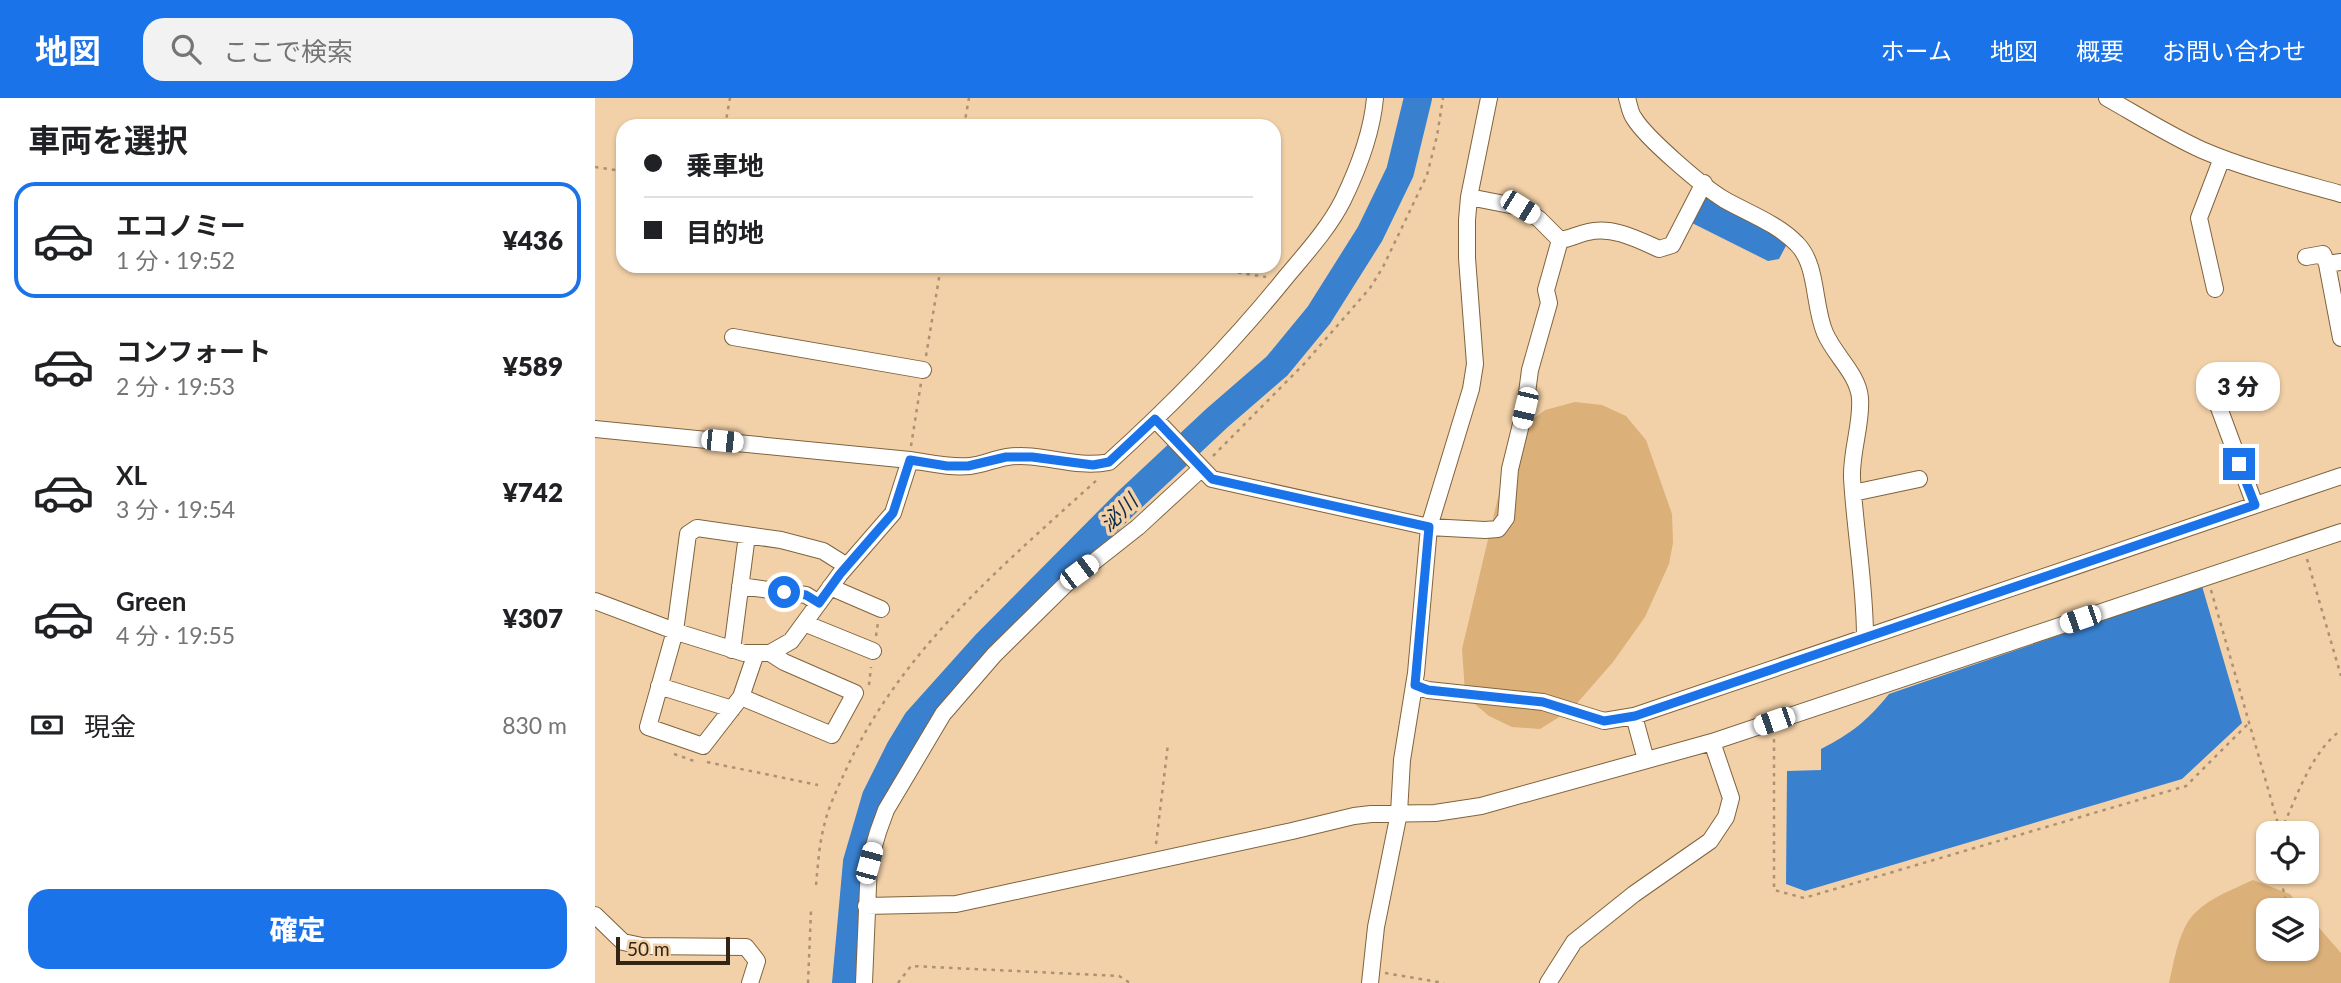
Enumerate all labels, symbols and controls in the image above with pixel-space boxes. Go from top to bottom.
search box [143,18,633,81]
text: 地図 [35,30,101,70]
icon: search [167,30,205,68]
text: ここで検索 [223,35,353,67]
text: ホーム [1881,36,1952,65]
text: 地図 [1990,36,2038,65]
text: 概要 [2076,36,2124,65]
text: お問い合わせ [2162,36,2306,65]
text: 車両を選択 [28,120,188,159]
text: 乗車地 [686,149,764,181]
car [1497,187,1544,227]
icon: car [32,209,95,272]
text: エコノミー [116,209,246,241]
text: 目的地 [686,216,764,248]
text: ¥436 [503,224,563,256]
text: 1 分 · 19:52 [116,246,235,274]
icon: car [32,335,95,398]
text: コンフォート [116,335,271,367]
text: ¥589 [503,350,563,382]
callout: 3 分 [2197,362,2281,412]
text: 2 分 · 19:53 [116,372,235,400]
text: 3 分 [2217,372,2259,400]
car [1511,385,1540,431]
car [701,428,744,454]
route end [2223,448,2255,480]
text: XL [116,459,147,491]
icon: car [32,461,95,524]
text: ¥742 [503,476,563,508]
water label: 泌川 [1094,487,1143,536]
text: 3 分 · 19:54 [116,495,235,523]
car [1056,551,1103,593]
route start [768,576,800,608]
text: Green [116,585,186,617]
icon: car [32,587,95,650]
text: ¥307 [503,602,563,634]
car [2057,602,2104,636]
text: 4 分 · 19:55 [116,621,235,649]
car [1751,704,1798,738]
icon: cash [28,706,66,744]
text: 現金 [84,710,136,742]
text: 830 m [502,711,567,739]
map controls [2256,821,2319,961]
button: locate [2256,821,2319,884]
car [854,840,885,886]
button: 確定 [28,889,567,969]
button: layers [2256,898,2319,961]
scale bar [616,934,730,966]
text: 50 m [627,937,670,960]

